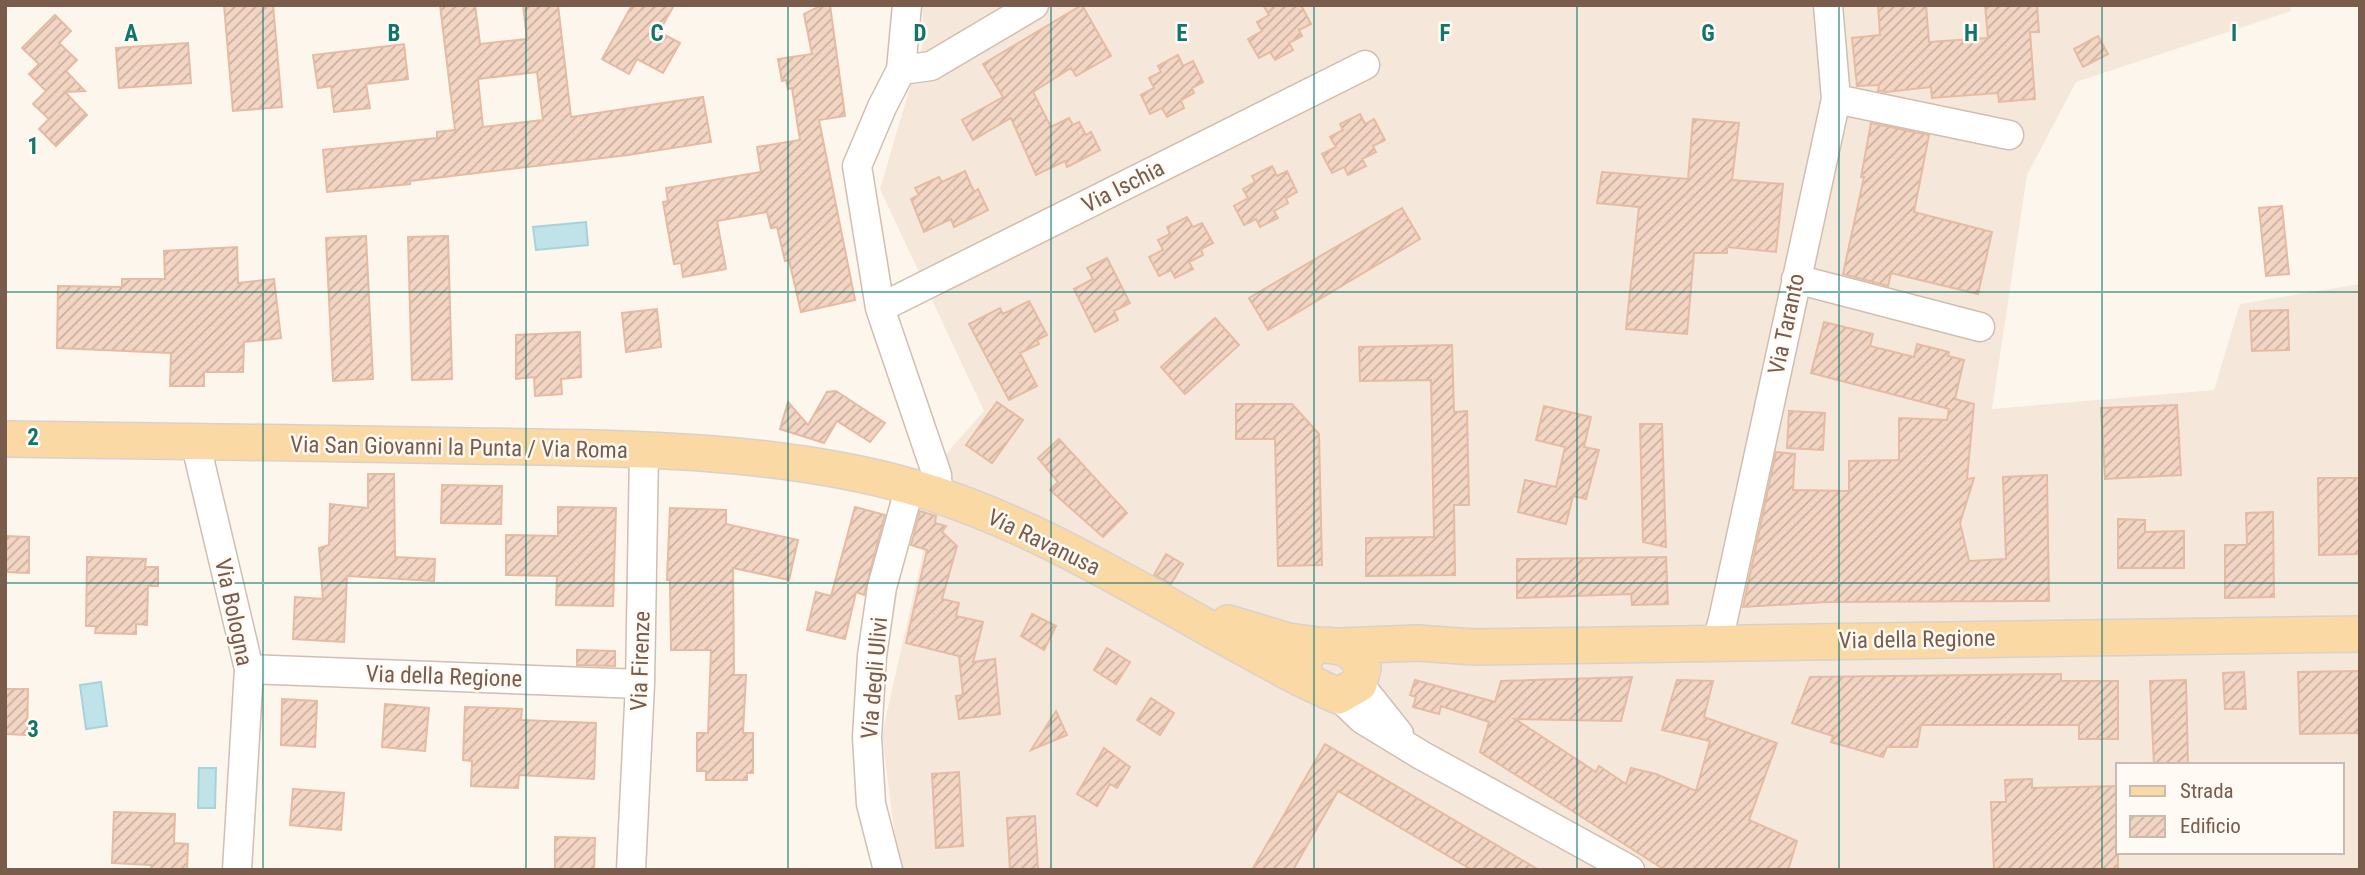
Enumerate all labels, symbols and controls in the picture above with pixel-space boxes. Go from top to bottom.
text: A [124,20,138,47]
text: B [388,20,400,47]
text: C [650,20,664,47]
text: D [914,20,927,47]
text: E [1176,20,1188,47]
text: F [1440,20,1451,47]
text: G [1701,20,1715,47]
text: H [1964,20,1978,47]
text: I [2231,20,2237,47]
text: 1 [27,133,39,160]
street label: Via Ischia [1078,154,1169,219]
street label: Via Taranto [1763,271,1810,377]
text: 2 [27,424,39,451]
street label: Via San Giovanni la Punta / Via Roma [290,431,628,464]
street label: Via Ravanusa [983,504,1105,581]
street label: Via Bologna [209,556,258,668]
street label: Via Firenze [625,610,656,712]
street label: Via degli Ulivi [856,616,893,740]
street label: Via della Regione [1838,625,1996,654]
street label: Via della Regione [365,660,523,693]
text: 3 [27,716,39,743]
legend [2116,763,2344,854]
text: Strada [2180,779,2234,803]
text: Edificio [2180,814,2241,838]

